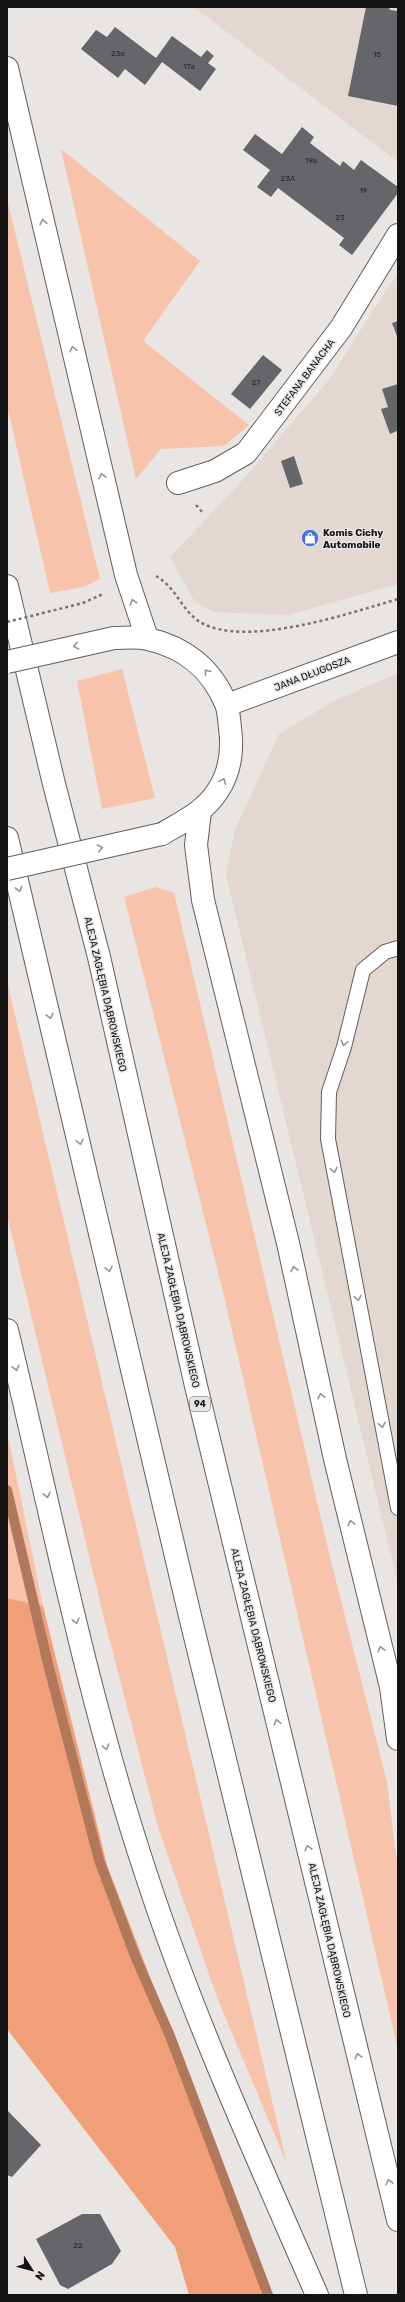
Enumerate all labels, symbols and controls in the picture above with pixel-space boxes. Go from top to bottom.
house number: 23e [111,49,126,58]
house number: 15 [373,50,381,59]
house number: 17a [183,62,195,71]
house number: 19a [305,156,317,165]
house number: 23A [281,174,296,183]
house number: 19 [359,186,367,195]
house number: 23 [335,213,345,222]
one-way arrow [40,219,48,226]
street label: STEFANA BANACHA [272,337,338,418]
one-way arrow [69,346,77,352]
house number: 27 [252,378,260,387]
one-way arrow [99,472,107,479]
place label: Komis Cichy Automobile [323,527,383,551]
shop icon: Komis Cichy Automobile [300,528,320,548]
one-way arrow [129,599,138,606]
one-way arrow [73,642,79,650]
street label: JANA DŁUGOSZA [273,654,352,694]
one-way arrow [205,669,212,676]
one-way arrow [218,778,226,785]
one-way arrow [97,845,103,853]
one-way arrow [15,886,23,893]
street label: ALEJA ZAGŁĘBIA DĄBROWSKIEGO [81,916,129,1073]
one-way arrow [45,1013,53,1019]
one-way arrow [341,1040,349,1046]
one-way arrow [75,1139,83,1146]
one-way arrow [329,1167,338,1173]
street label: ALEJA ZAGŁĘBIA DĄBROWSKIEGO [154,1232,202,1389]
one-way arrow [105,1266,113,1272]
one-way arrow [290,1266,298,1272]
one-way arrow [353,1294,362,1301]
one-way arrow [12,1365,20,1371]
one-way arrow [318,1393,326,1399]
road number: 94 [190,1397,210,1411]
one-way arrow [377,1422,386,1428]
one-way arrow [42,1491,50,1498]
one-way arrow [347,1519,355,1526]
street label: ALEJA ZAGŁĘBIA DĄBROWSKIEGO [228,1547,278,1704]
one-way arrow [72,1618,80,1624]
one-way arrow [378,1646,386,1652]
one-way arrow [274,1718,282,1725]
one-way arrow [102,1744,110,1751]
one-way arrow [304,1845,312,1851]
street label: ALEJA ZAGŁĘBIA DĄBROWSKIEGO [305,1862,353,2019]
one-way arrow [354,2053,362,2059]
one-way arrow [385,2179,393,2185]
house number: 22 [73,2241,83,2250]
north arrow [12,2250,52,2290]
text: N [32,2269,47,2283]

